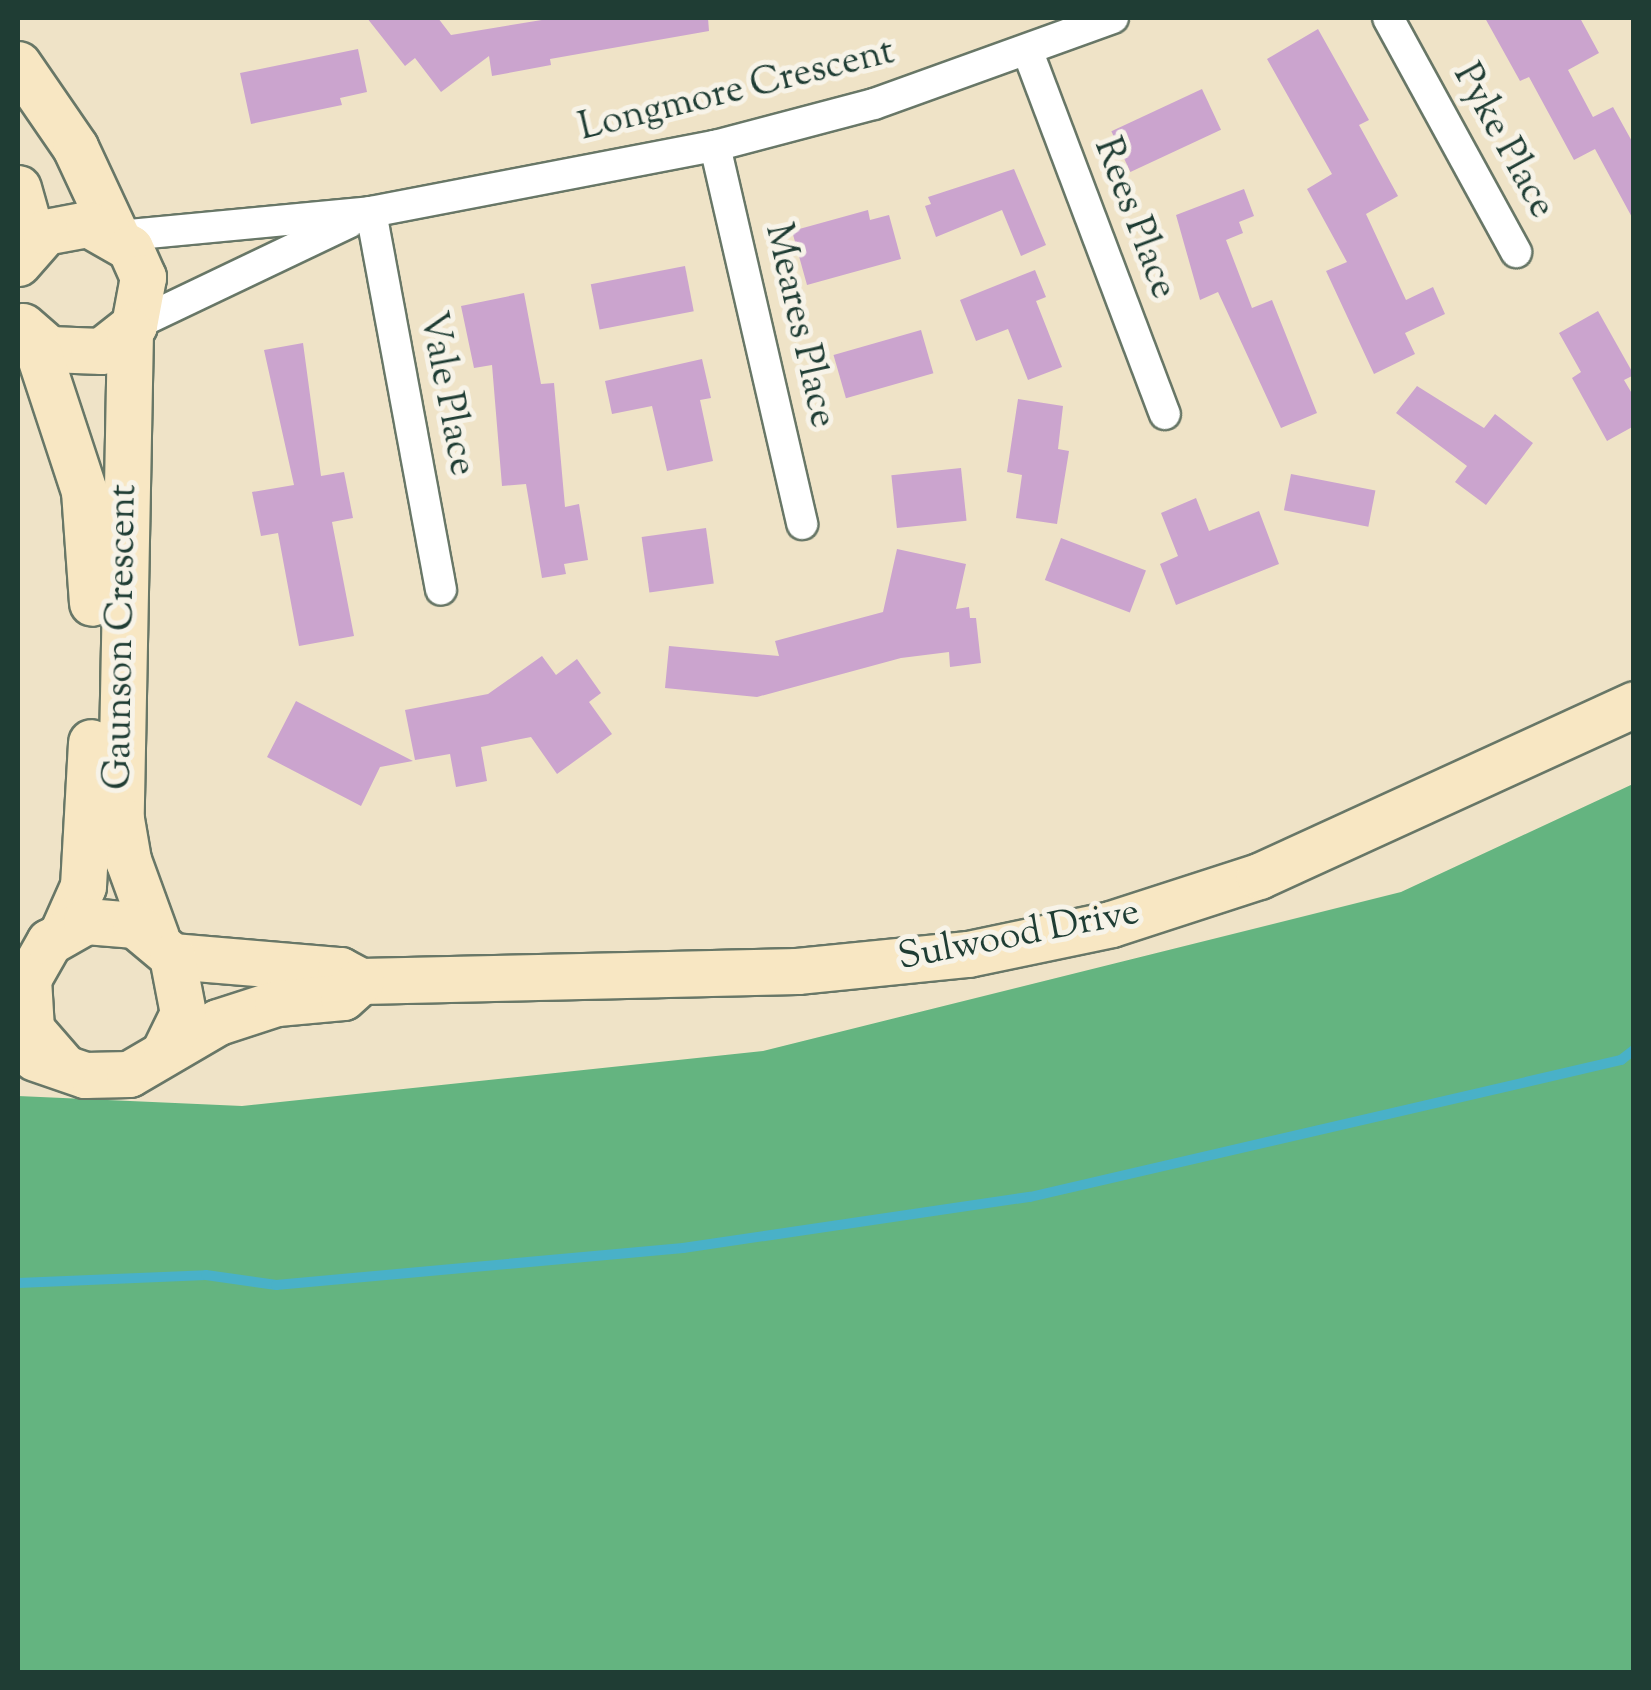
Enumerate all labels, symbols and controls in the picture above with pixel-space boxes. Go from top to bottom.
street label: Longmore Crescent [575,31,899,153]
street label: Pyke Place [1441,57,1563,227]
street label: Rees Place [1082,132,1184,306]
street label: Meares Place [752,220,844,432]
street label: Vale Place [407,308,483,480]
street label: Gaunson Crescent [98,484,148,790]
street label: Sulwood Drive [895,891,1143,983]

